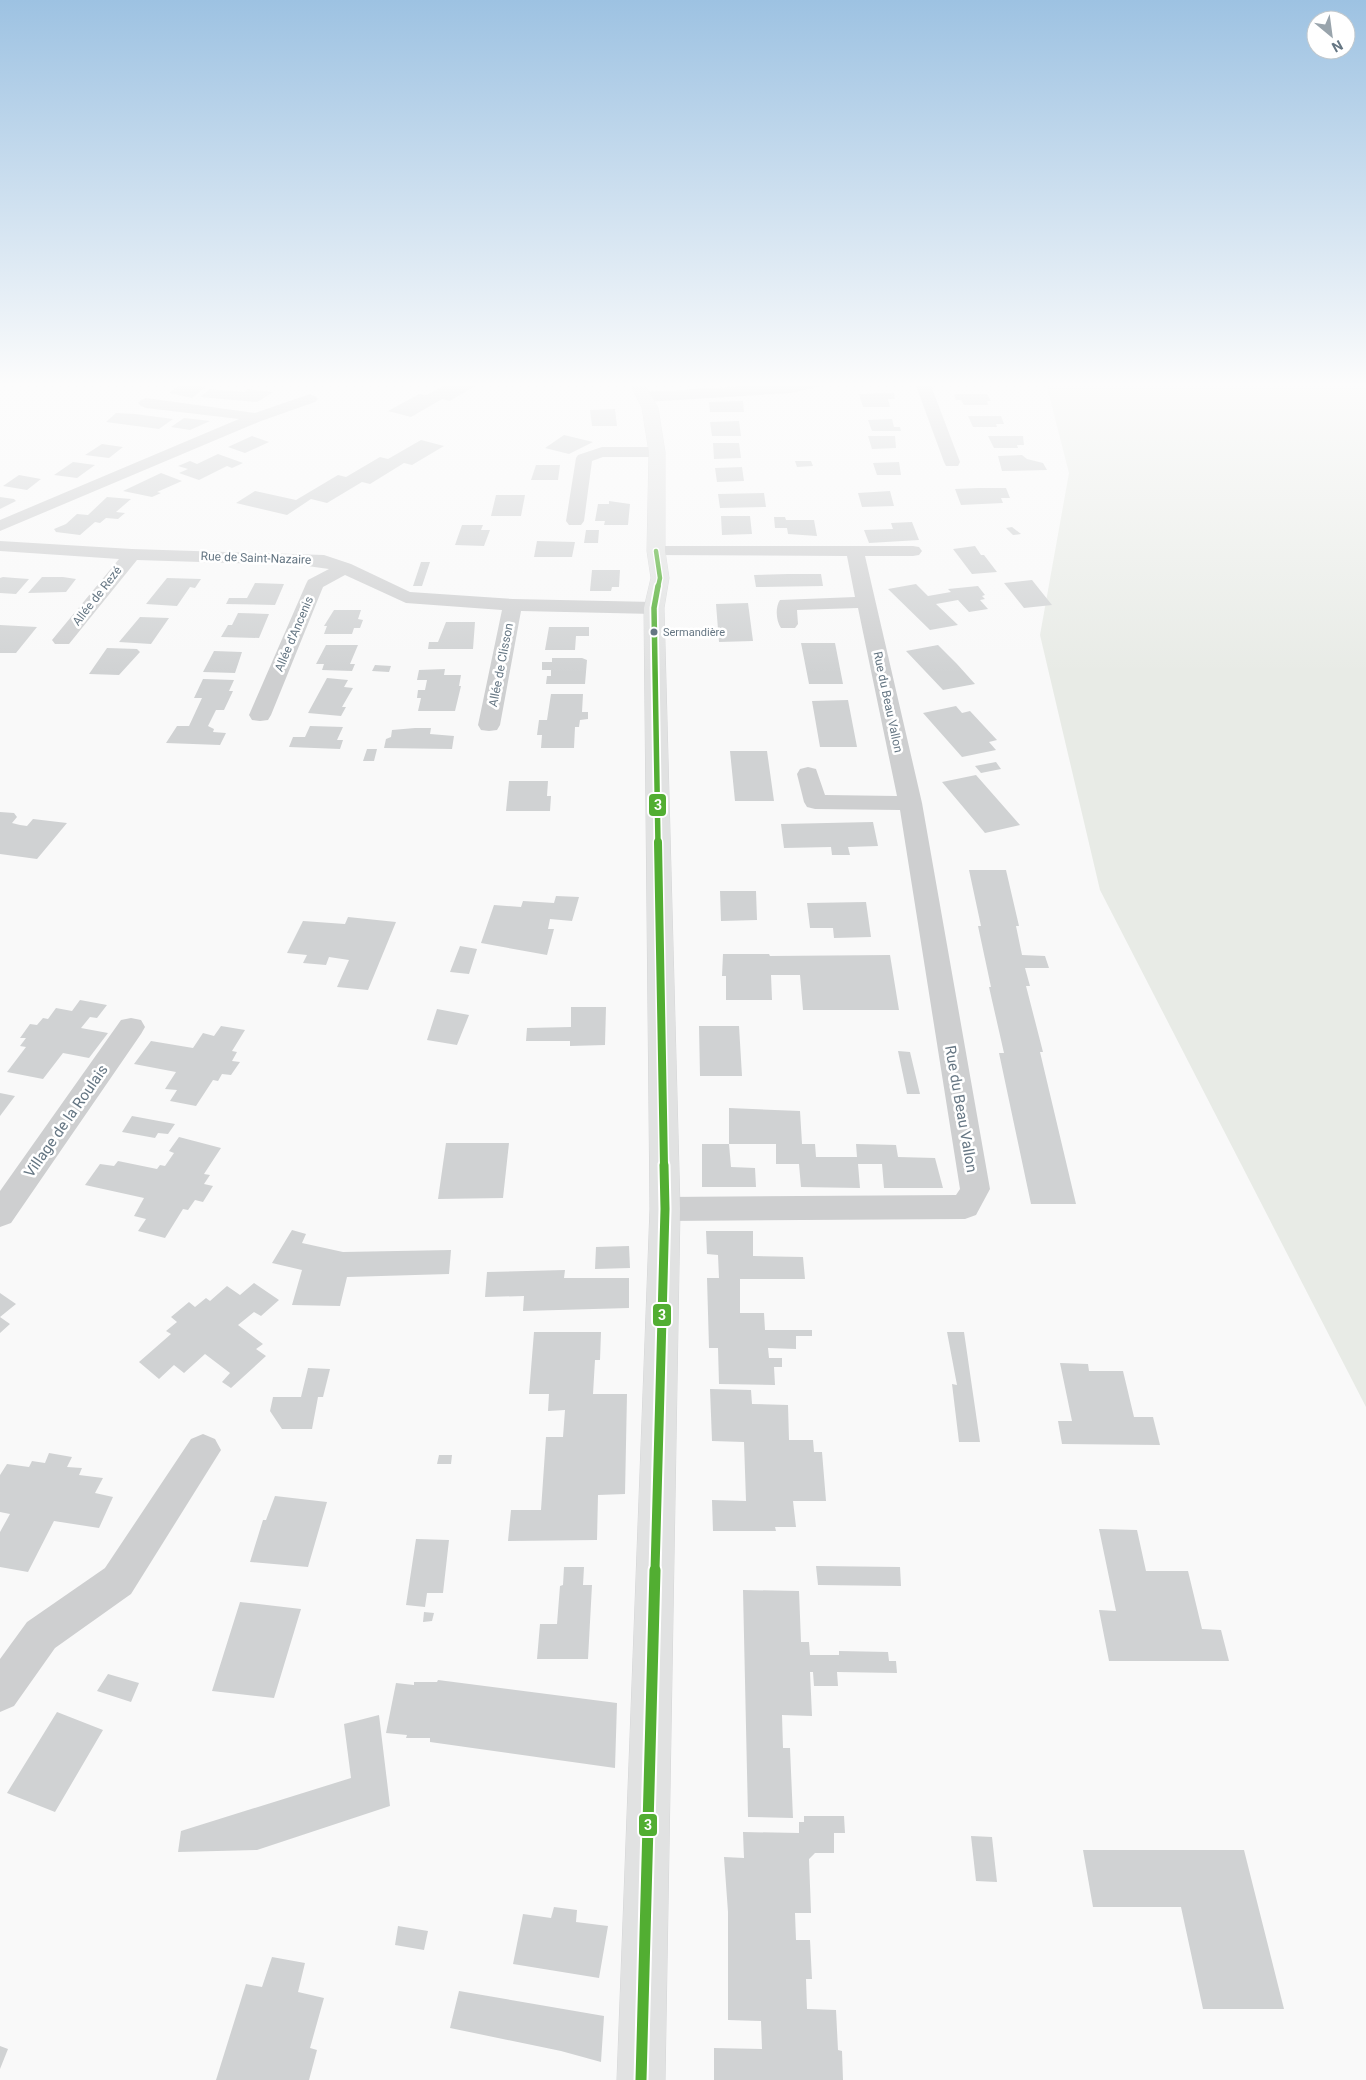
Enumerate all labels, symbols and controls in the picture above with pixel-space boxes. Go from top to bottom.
north arrow [1306,10,1356,60]
text: N [1329,37,1346,56]
street label: Rue de Saint-Nazaire [200,549,312,567]
street label: Allée de Rezé [69,564,125,628]
street label: Allée d'Ancenis [272,594,316,674]
street label: Allée de Clisson [486,622,516,708]
place label: Sermandière [663,626,725,639]
marker: Sermandière [649,627,659,637]
street label: Rue du Beau Vallon [870,650,906,754]
line badge: 3 [648,793,667,817]
text: 3 [654,797,662,813]
street label: Rue du Beau Vallon [941,1044,981,1174]
street label: Village de la Roulais [20,1061,112,1181]
line badge: 3 [652,1303,672,1327]
text: 3 [658,1307,666,1323]
line badge: 3 [638,1813,658,1837]
text: 3 [644,1817,652,1833]

